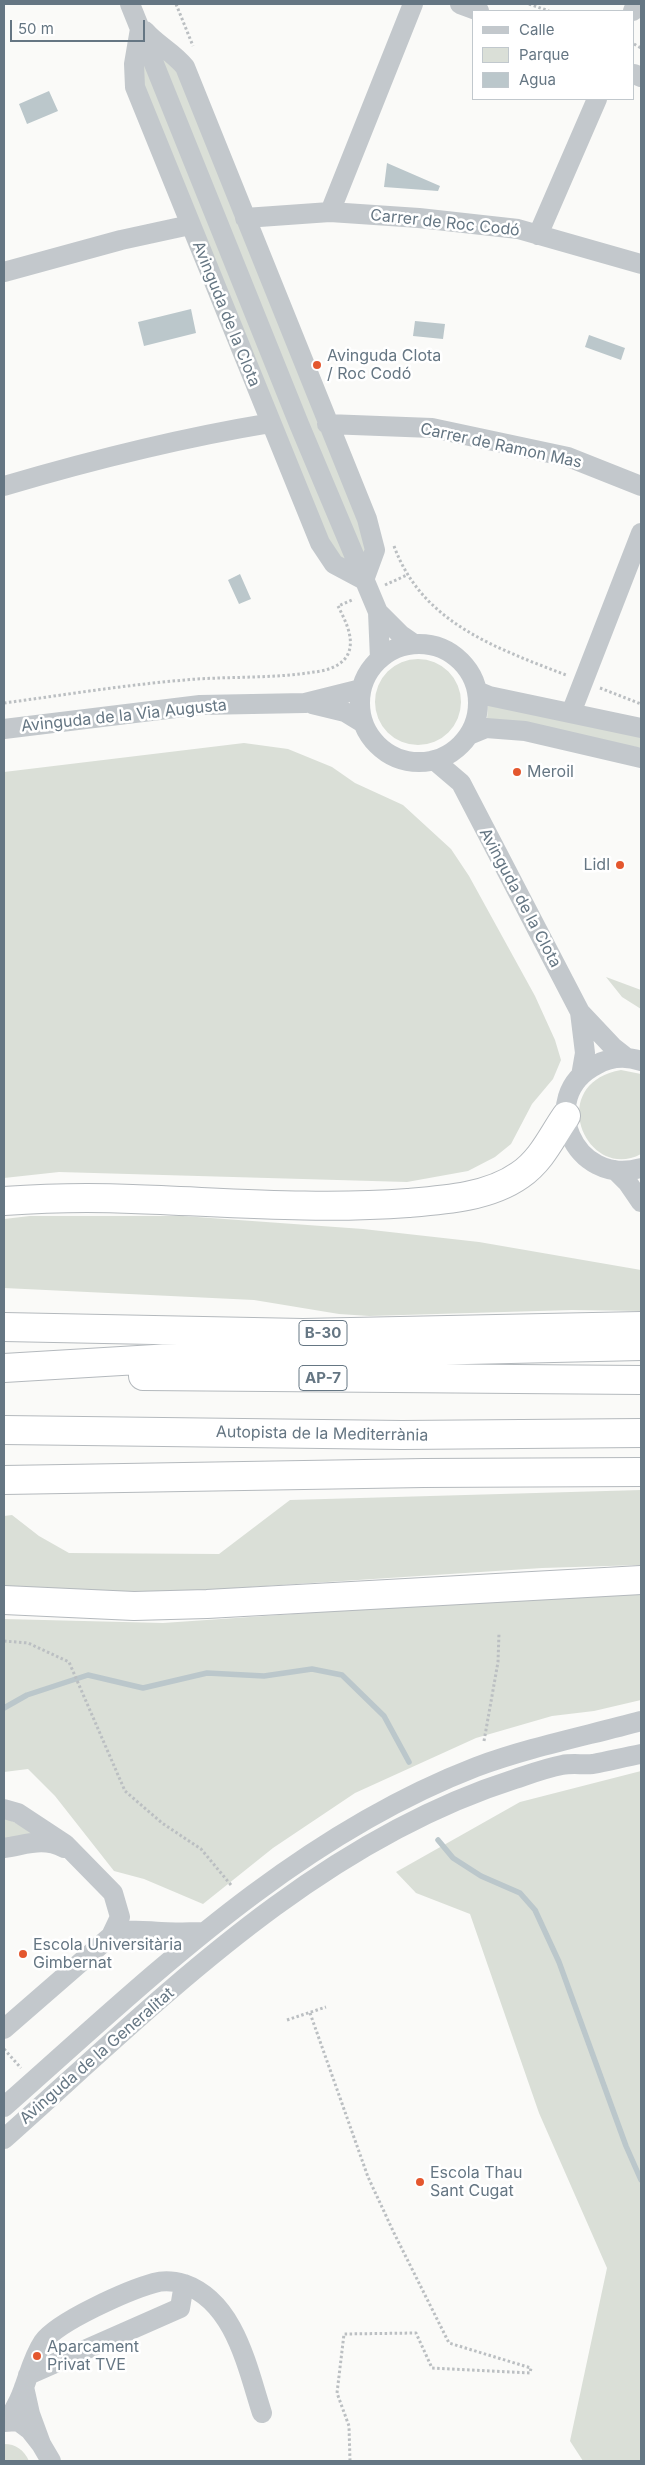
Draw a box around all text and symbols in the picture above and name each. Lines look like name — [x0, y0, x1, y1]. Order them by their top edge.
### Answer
scale bar — [12, 10, 148, 42]
legend — [472, 10, 635, 100]
text: 50 m — [18, 19, 54, 38]
text: Calle — [519, 20, 554, 39]
text: Parque — [519, 45, 569, 64]
text: Agua — [519, 70, 556, 89]
street label: Carrer de Roc Codó — [369, 206, 521, 240]
street label: Avinguda de la Clota — [188, 238, 264, 390]
place label: Avinguda Clota / Roc Codó — [327, 346, 441, 384]
marker: Avinguda Clota / Roc Codó — [311, 359, 323, 371]
street label: Carrer de Ramon Mas — [418, 419, 584, 473]
street label: Avinguda de la Via Augusta — [20, 696, 228, 736]
place label: Meroil — [527, 762, 574, 782]
marker: Meroil — [511, 766, 523, 778]
street label: Avinguda de la Clota — [475, 825, 565, 971]
place label: Lidl — [583, 855, 610, 875]
marker: Lidl — [614, 859, 626, 871]
road number: B-30 — [299, 1320, 347, 1346]
road number: AP-7 — [299, 1366, 347, 1390]
street label: Autopista de la Mediterrània — [216, 1423, 428, 1445]
place label: Escola Universitària Gimbernat — [33, 1935, 182, 1973]
marker: Escola Universitària Gimbernat — [17, 1948, 29, 1960]
street label: Avinguda de la Generalitat — [16, 1984, 178, 2128]
place label: Escola Thau Sant Cugat — [430, 2163, 522, 2201]
marker: Escola Thau Sant Cugat — [414, 2176, 426, 2188]
place label: Aparcament Privat TVE — [47, 2337, 139, 2375]
marker: Aparcament Privat TVE — [31, 2350, 43, 2362]

